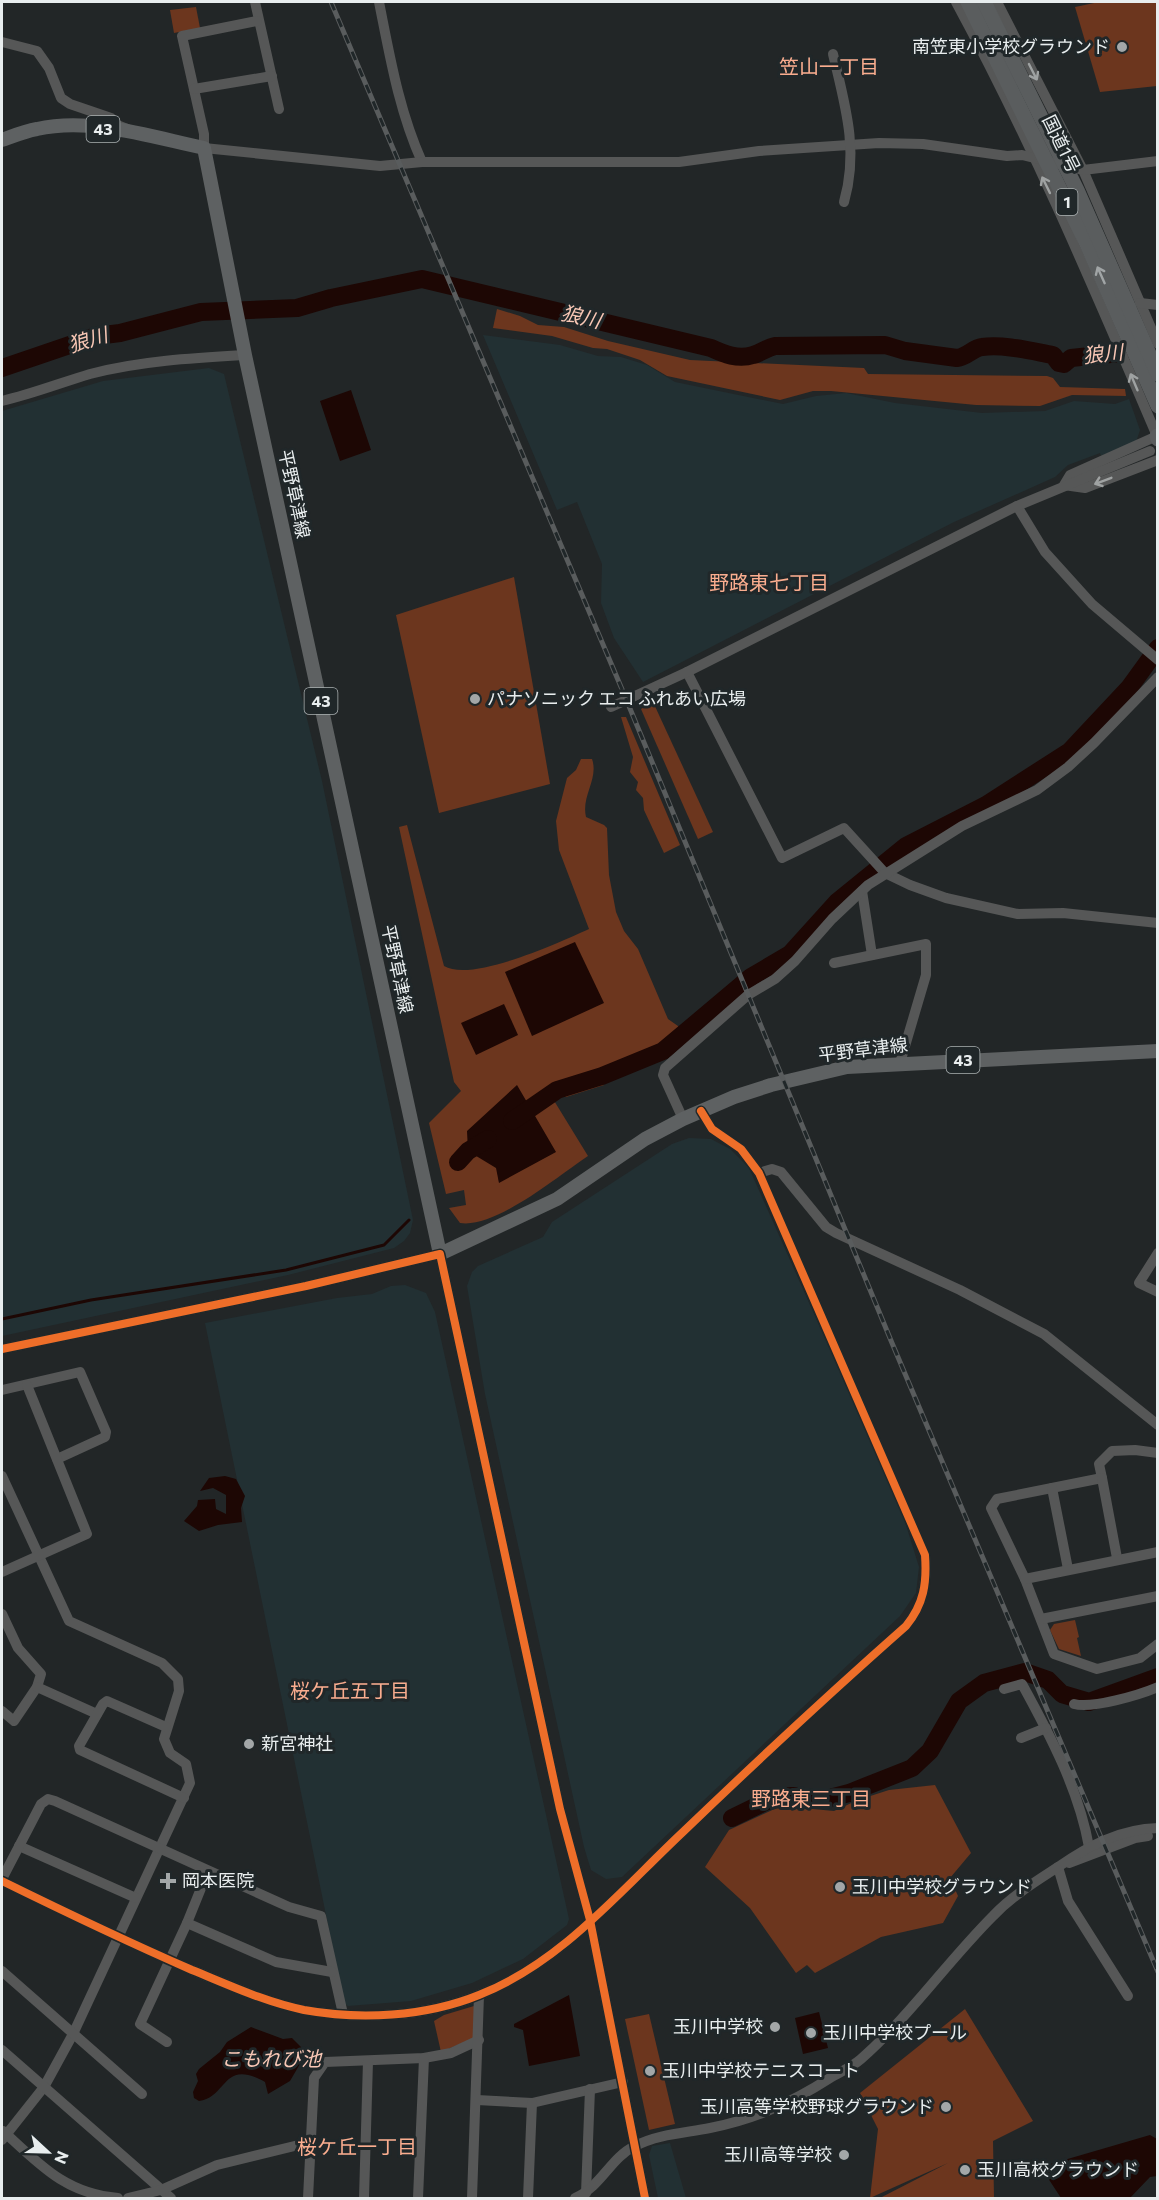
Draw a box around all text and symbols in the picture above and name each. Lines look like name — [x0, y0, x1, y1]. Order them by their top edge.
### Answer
place label: 南笠東小学校グラウンド — [912, 35, 1110, 57]
marker: 南笠東小学校グラウンド — [1115, 40, 1129, 54]
district label: 笠山一丁目 — [779, 54, 879, 78]
one-way arrow — [1028, 63, 1039, 81]
street label: 国道1号 — [1038, 111, 1085, 176]
road number: 43 — [86, 116, 120, 142]
one-way arrow — [1040, 177, 1051, 195]
road number: 1 — [1056, 189, 1078, 215]
one-way arrow — [1095, 266, 1106, 284]
water label: 狼川 — [559, 300, 605, 333]
water label: 狼川 — [65, 321, 112, 356]
water label: 狼川 — [1082, 339, 1126, 367]
one-way arrow — [1128, 374, 1139, 392]
street label: 平野草津線 — [275, 447, 315, 540]
one-way arrow — [1094, 476, 1113, 487]
district label: 野路東七丁目 — [709, 570, 829, 594]
place label: パナソニック エコ ふれあい広場 — [487, 687, 746, 709]
road number: 43 — [304, 688, 338, 714]
marker: パナソニック エコ ふれあい広場 — [468, 692, 482, 706]
street label: 平野草津線 — [378, 922, 418, 1015]
street label: 平野草津線 — [817, 1033, 909, 1065]
road number: 43 — [946, 1047, 980, 1073]
district label: 桜ケ丘五丁目 — [290, 1678, 410, 1702]
place label: 新宮神社 — [261, 1732, 333, 1754]
marker: 新宮神社 — [242, 1737, 256, 1751]
district label: 野路東三丁目 — [751, 1786, 871, 1810]
place label: 岡本医院 — [182, 1869, 254, 1891]
marker: 岡本医院 — [159, 1872, 177, 1890]
place label: 玉川中学校グラウンド — [852, 1875, 1032, 1897]
marker: 玉川中学校グラウンド — [833, 1880, 847, 1894]
place label: 玉川中学校 — [673, 2015, 763, 2037]
marker: 玉川中学校 — [768, 2020, 782, 2034]
place label: 玉川中学校プール — [823, 2021, 967, 2043]
marker: 玉川中学校プール — [804, 2026, 818, 2040]
water label: こもれび池 — [221, 2046, 323, 2070]
place label: 玉川中学校テニスコート — [662, 2059, 860, 2081]
marker: 玉川中学校テニスコート — [643, 2064, 657, 2078]
place label: 玉川高等学校野球グラウンド — [700, 2095, 934, 2117]
marker: 玉川高等学校野球グラウンド — [939, 2100, 953, 2114]
north arrow — [18, 2122, 78, 2182]
district label: 桜ケ丘一丁目 — [297, 2134, 417, 2158]
place label: 玉川高等学校 — [724, 2143, 832, 2165]
marker: 玉川高等学校 — [837, 2148, 851, 2162]
text: N — [51, 2149, 73, 2167]
place label: 玉川高校グラウンド — [977, 2158, 1139, 2180]
marker: 玉川高校グラウンド — [958, 2163, 972, 2177]

